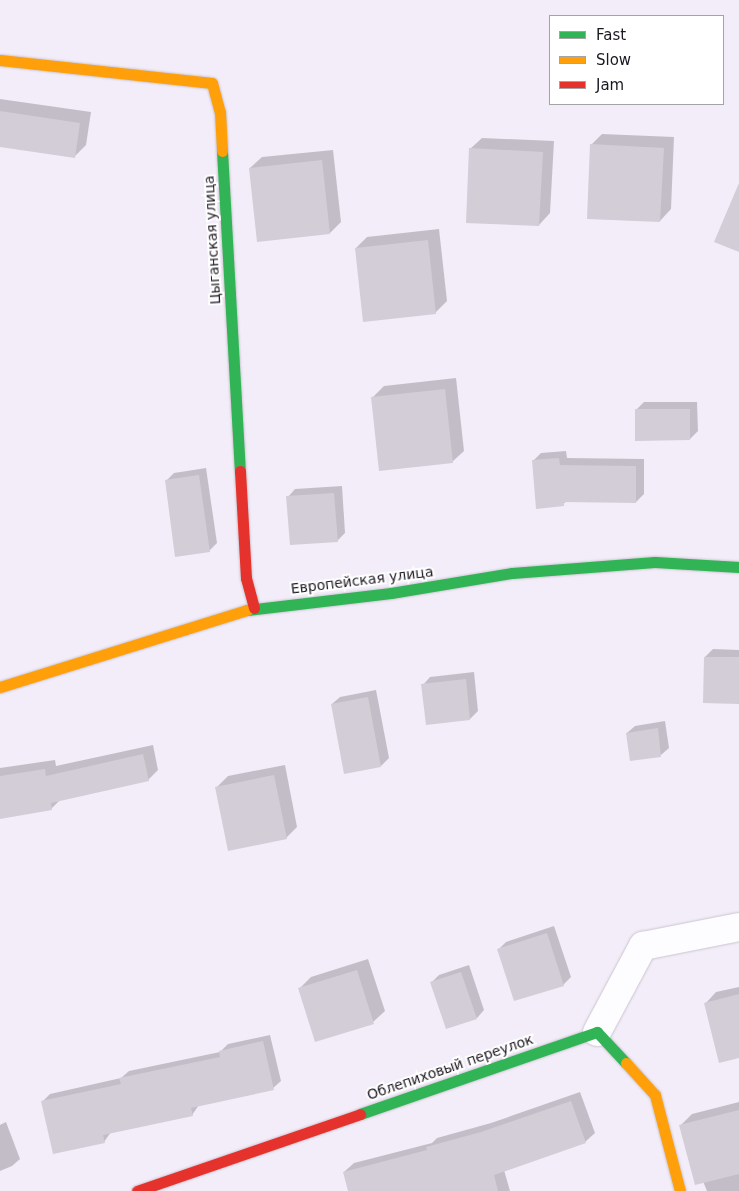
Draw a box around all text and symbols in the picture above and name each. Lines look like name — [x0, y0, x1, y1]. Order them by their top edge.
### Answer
legend — [549, 15, 724, 105]
text: Fast — [596, 26, 626, 44]
text: Slow — [596, 51, 631, 69]
text: Jam — [596, 76, 624, 94]
street label: Цыганская улица — [200, 175, 224, 305]
street label: Европейская улица — [290, 563, 434, 597]
street label: Облепиховый переулок — [365, 1031, 535, 1103]

